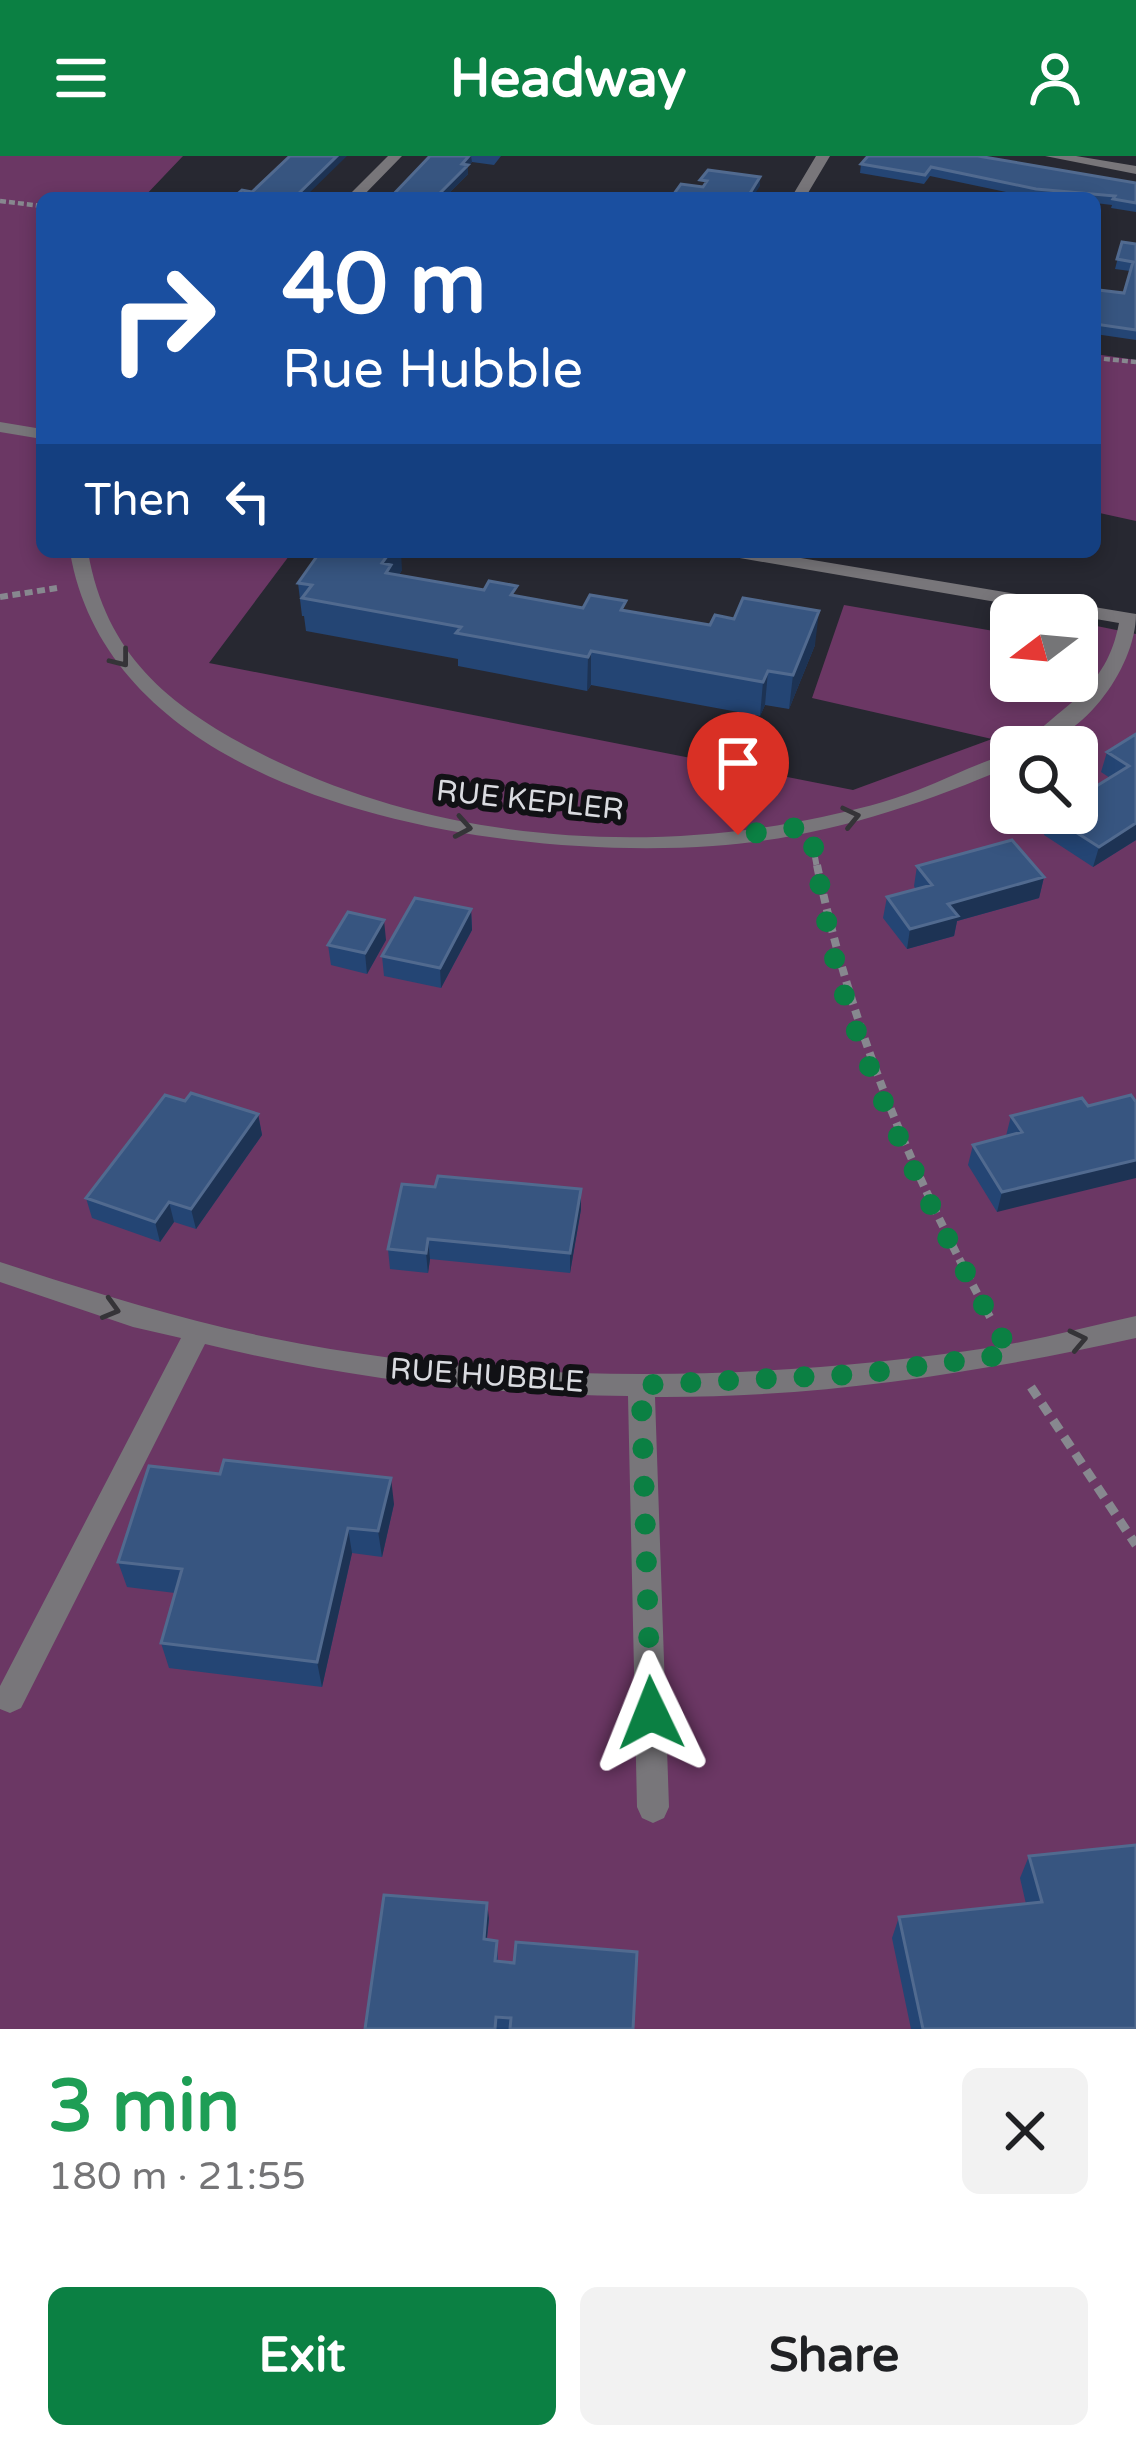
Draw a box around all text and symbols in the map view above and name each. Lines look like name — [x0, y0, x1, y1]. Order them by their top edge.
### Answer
icon: menu — [48, 45, 114, 111]
icon: person — [1022, 45, 1088, 111]
text: Headway — [450, 46, 686, 111]
text: 40 m — [282, 235, 486, 336]
icon: right — [84, 240, 240, 396]
text: Rue Hubble — [282, 337, 583, 402]
icon: left — [215, 468, 281, 534]
text: Then — [84, 474, 191, 528]
north arrow — [990, 594, 1098, 702]
map controls — [990, 594, 1098, 834]
one-way arrow — [107, 645, 128, 667]
pin — [687, 712, 789, 835]
button: search — [990, 726, 1098, 834]
icon: arrive — [705, 730, 771, 796]
street label: RUE KEPLER — [434, 772, 625, 829]
one-way arrow — [840, 806, 860, 831]
one-way arrow — [453, 813, 473, 839]
one-way arrow — [100, 1295, 121, 1320]
one-way arrow — [1068, 1328, 1088, 1353]
street label: RUE HUBBLE — [389, 1350, 585, 1401]
position arrow — [588, 1650, 714, 1776]
text: 3 min — [48, 2064, 240, 2151]
button: close — [962, 2068, 1088, 2194]
text: 180 m · 21:55 — [48, 2153, 306, 2200]
button: Exit — [48, 2287, 556, 2425]
button: Share — [580, 2287, 1088, 2425]

